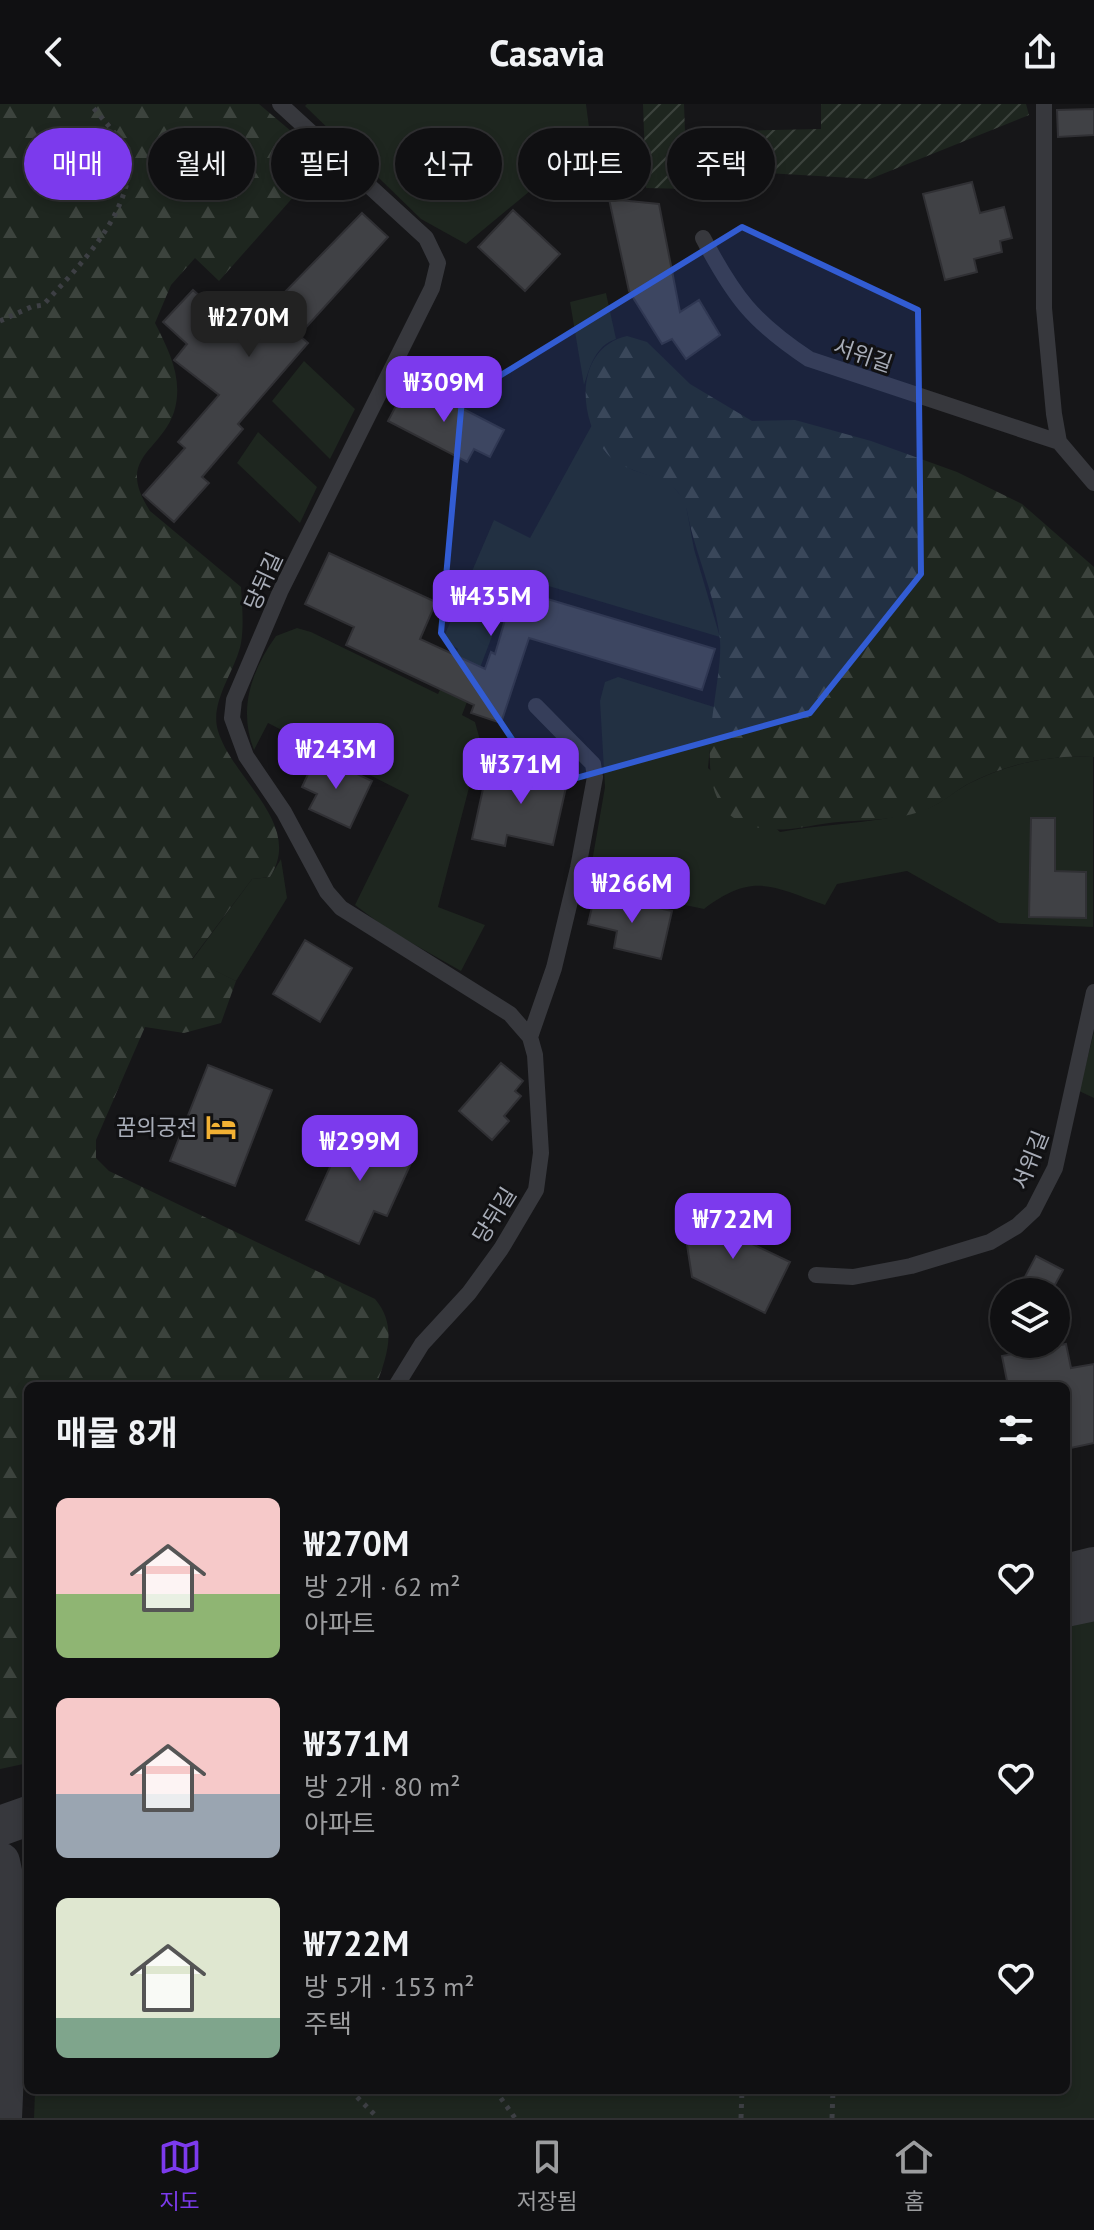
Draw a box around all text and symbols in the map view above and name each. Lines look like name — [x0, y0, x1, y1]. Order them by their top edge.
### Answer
text: Casavia — [489, 29, 605, 76]
icon: back — [32, 30, 76, 74]
icon: share — [1018, 30, 1062, 74]
chip: 매매 — [24, 128, 132, 200]
chip: 월세 — [148, 128, 255, 200]
chip: 필터 — [271, 128, 379, 200]
chip: 신규 — [395, 128, 502, 200]
chip: 아파트 — [518, 128, 651, 200]
chip: 주택 — [667, 128, 775, 200]
pin: ₩270M — [193, 291, 305, 359]
text: ₩270M — [209, 300, 289, 333]
street label: 서위길 — [830, 332, 896, 378]
pin: ₩309M — [388, 356, 500, 424]
text: ₩309M — [404, 365, 484, 398]
street label: 당뒤길 — [237, 548, 289, 614]
pin: ₩435M — [435, 570, 547, 638]
text: ₩435M — [451, 579, 531, 612]
pin: ₩243M — [280, 723, 392, 791]
text: ₩243M — [296, 732, 376, 765]
pin: ₩371M — [465, 738, 577, 806]
text: ₩371M — [481, 747, 561, 780]
pin: ₩266M — [576, 857, 688, 925]
text: ₩266M — [592, 866, 672, 899]
hotel icon: 꿈의궁전 — [204, 1110, 238, 1144]
place label: 꿈의궁전 — [116, 1113, 197, 1141]
pin: ₩299M — [304, 1115, 416, 1183]
text: ₩299M — [320, 1124, 400, 1157]
street label: 서위길 — [1006, 1127, 1054, 1193]
street label: 당뒤길 — [466, 1182, 522, 1248]
pin: ₩722M — [677, 1193, 789, 1261]
text: ₩722M — [693, 1202, 773, 1235]
map controls — [990, 1278, 1070, 1358]
button: layers — [990, 1278, 1070, 1358]
icon: filters — [994, 1408, 1038, 1452]
text: 매물 8개 — [56, 1410, 178, 1454]
text: ₩270M — [304, 1521, 409, 1565]
icon: home — [120, 1530, 216, 1626]
icon: heart — [994, 1556, 1038, 1600]
text: 방 2개 · 62 m² — [304, 1570, 460, 1603]
text: 아파트 — [304, 1607, 376, 1640]
text: ₩371M — [304, 1721, 409, 1765]
icon: home — [120, 1730, 216, 1826]
icon: heart — [994, 1756, 1038, 1800]
text: 방 2개 · 80 m² — [304, 1770, 460, 1803]
text: 아파트 — [304, 1807, 376, 1840]
text: ₩722M — [304, 1921, 409, 1965]
icon: home — [120, 1930, 216, 2026]
icon: heart — [994, 1956, 1038, 2000]
text: 방 5개 · 153 m² — [304, 1970, 475, 2003]
text: 주택 — [304, 2007, 352, 2040]
tab: 지도 — [158, 2135, 202, 2215]
tab: 저장됨 — [517, 2135, 577, 2215]
tab: 홈 — [892, 2135, 936, 2215]

